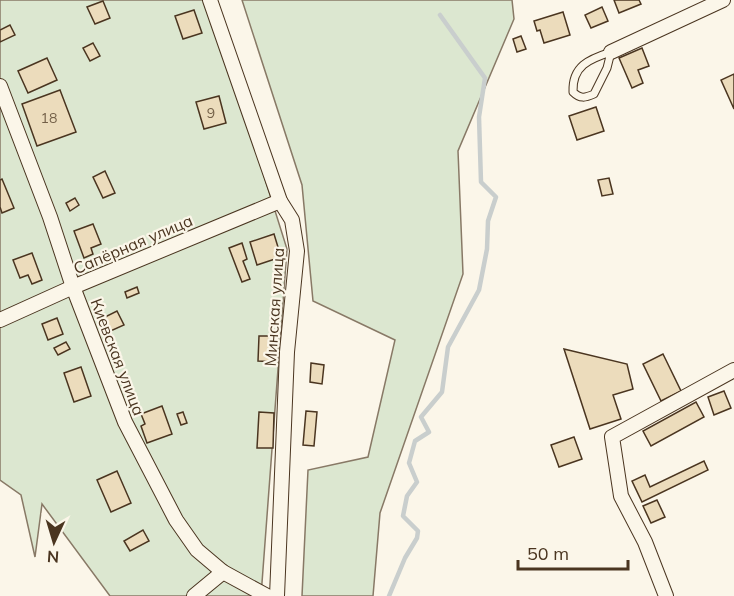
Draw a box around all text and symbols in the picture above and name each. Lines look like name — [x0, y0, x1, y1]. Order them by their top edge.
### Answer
house number: 9 — [207, 104, 215, 122]
house number: 18 — [41, 109, 57, 127]
street label: Сапёрная улица — [70, 210, 196, 278]
street label: Минская улица — [260, 247, 288, 367]
street label: Киевская улица — [86, 296, 150, 418]
north arrow — [24, 512, 84, 572]
scale bar — [518, 533, 628, 571]
text: 50 m — [527, 542, 569, 565]
text: N — [46, 547, 60, 567]

